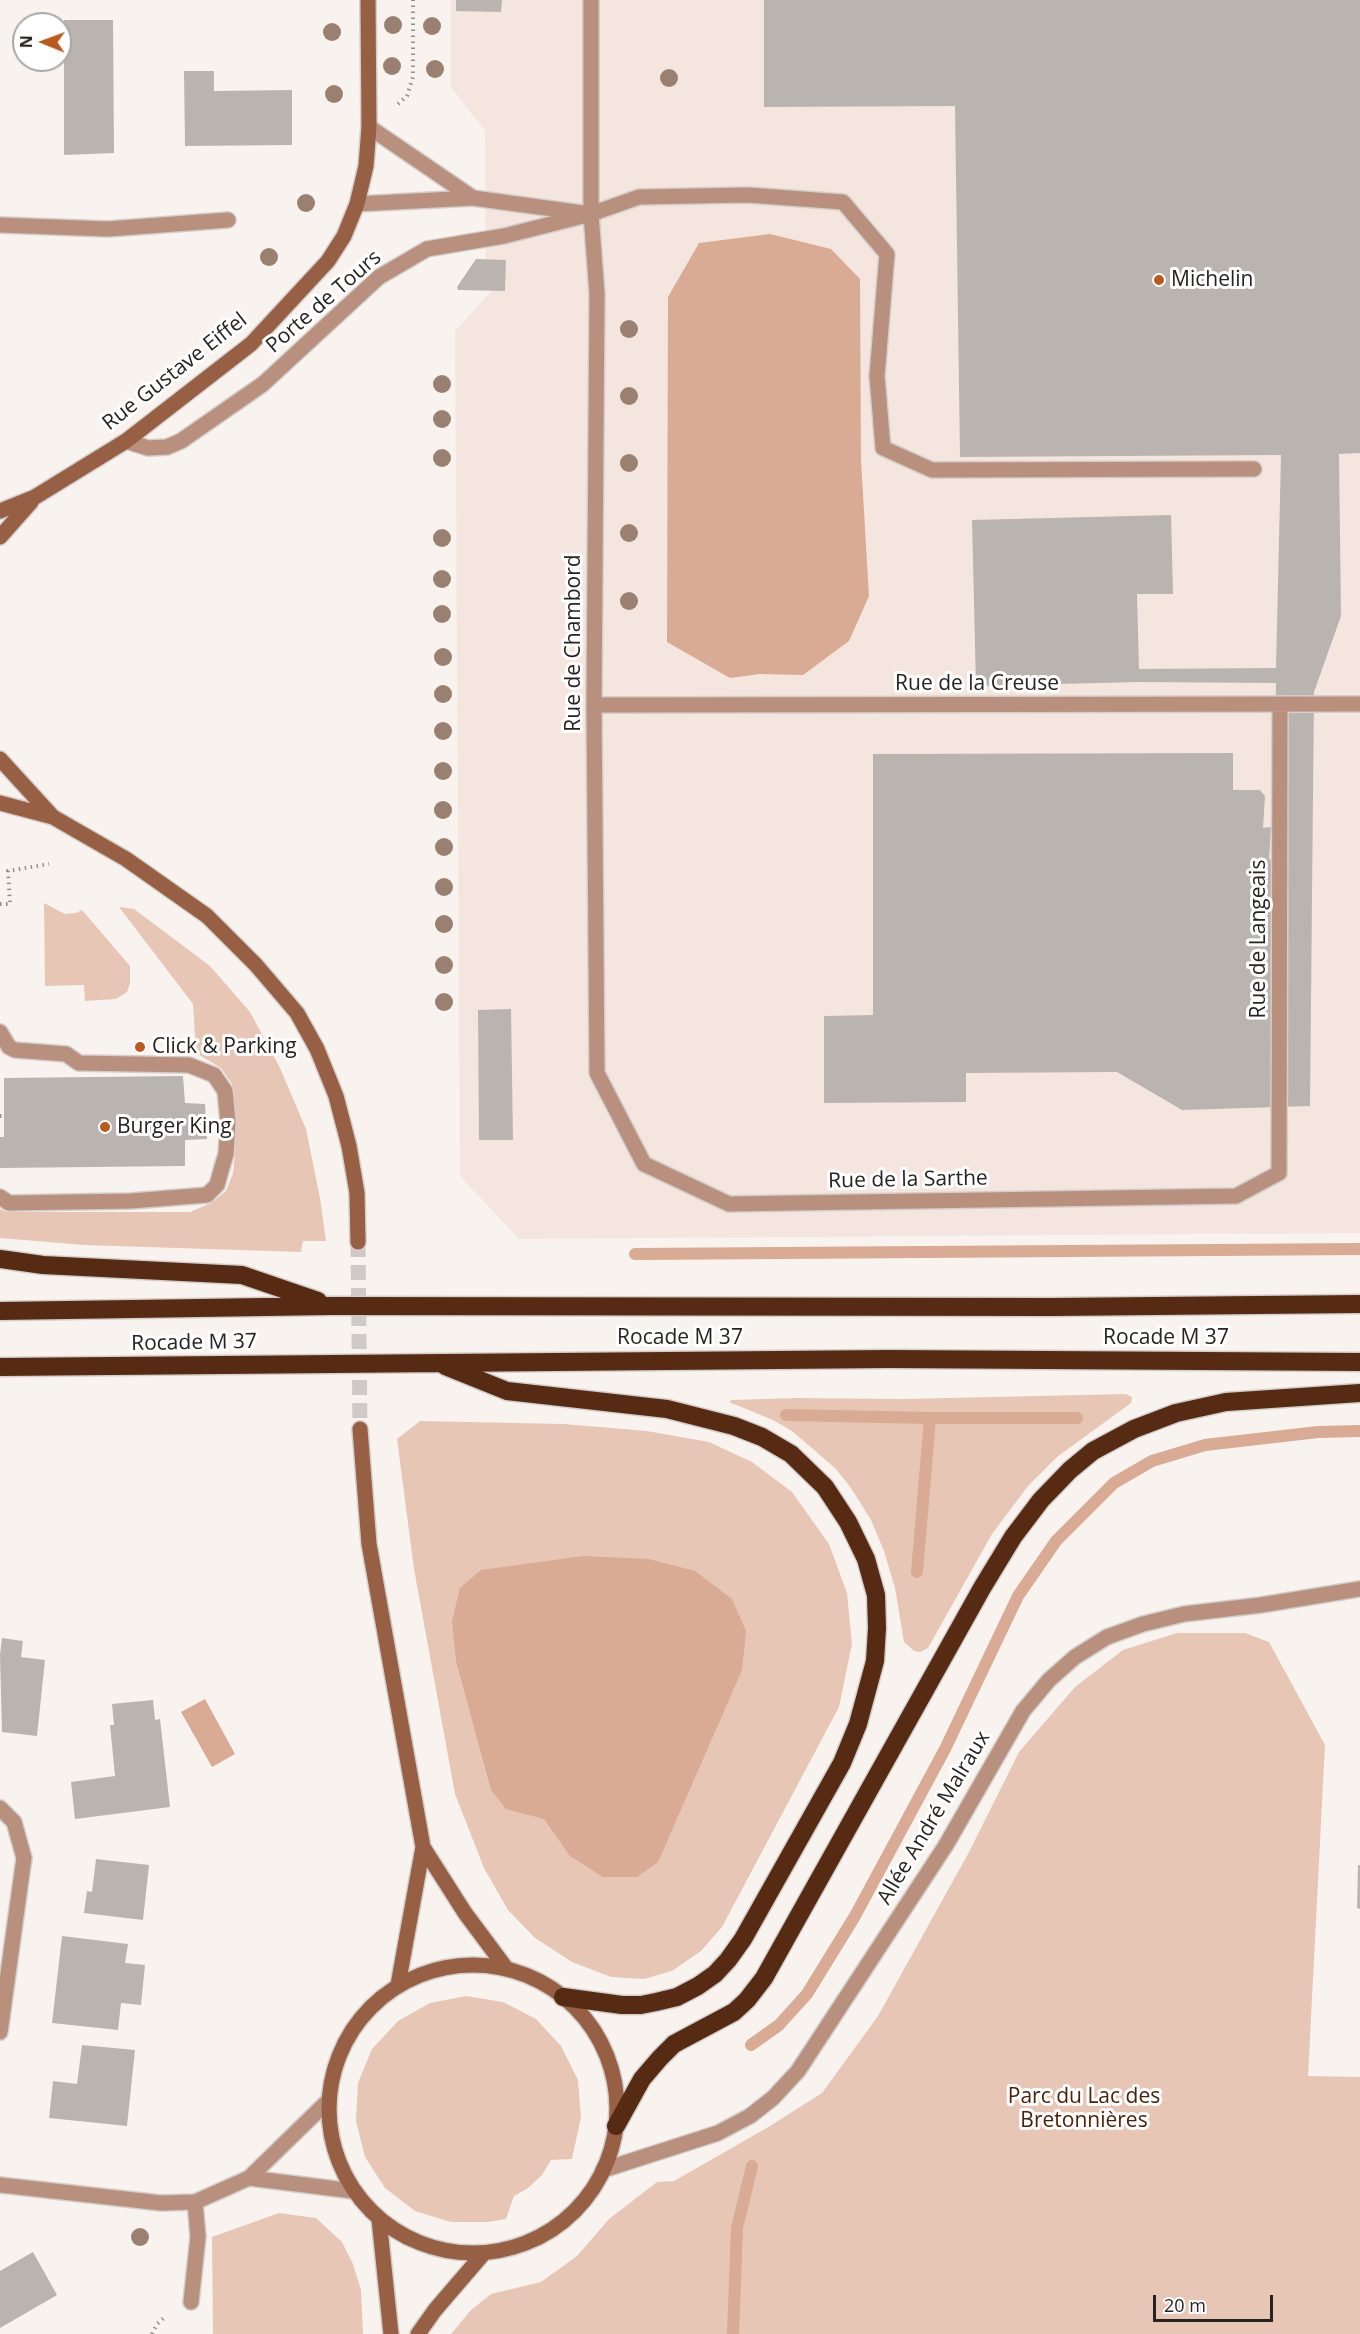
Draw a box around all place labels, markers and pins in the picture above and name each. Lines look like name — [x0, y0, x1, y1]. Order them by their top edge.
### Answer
place label: Michelin — [1171, 267, 1253, 293]
marker: Michelin — [1152, 273, 1166, 287]
place label: Click & Parking — [152, 1034, 297, 1060]
marker: Click & Parking — [133, 1040, 147, 1054]
place label: Burger King — [117, 1114, 232, 1140]
marker: Burger King — [98, 1120, 112, 1134]

